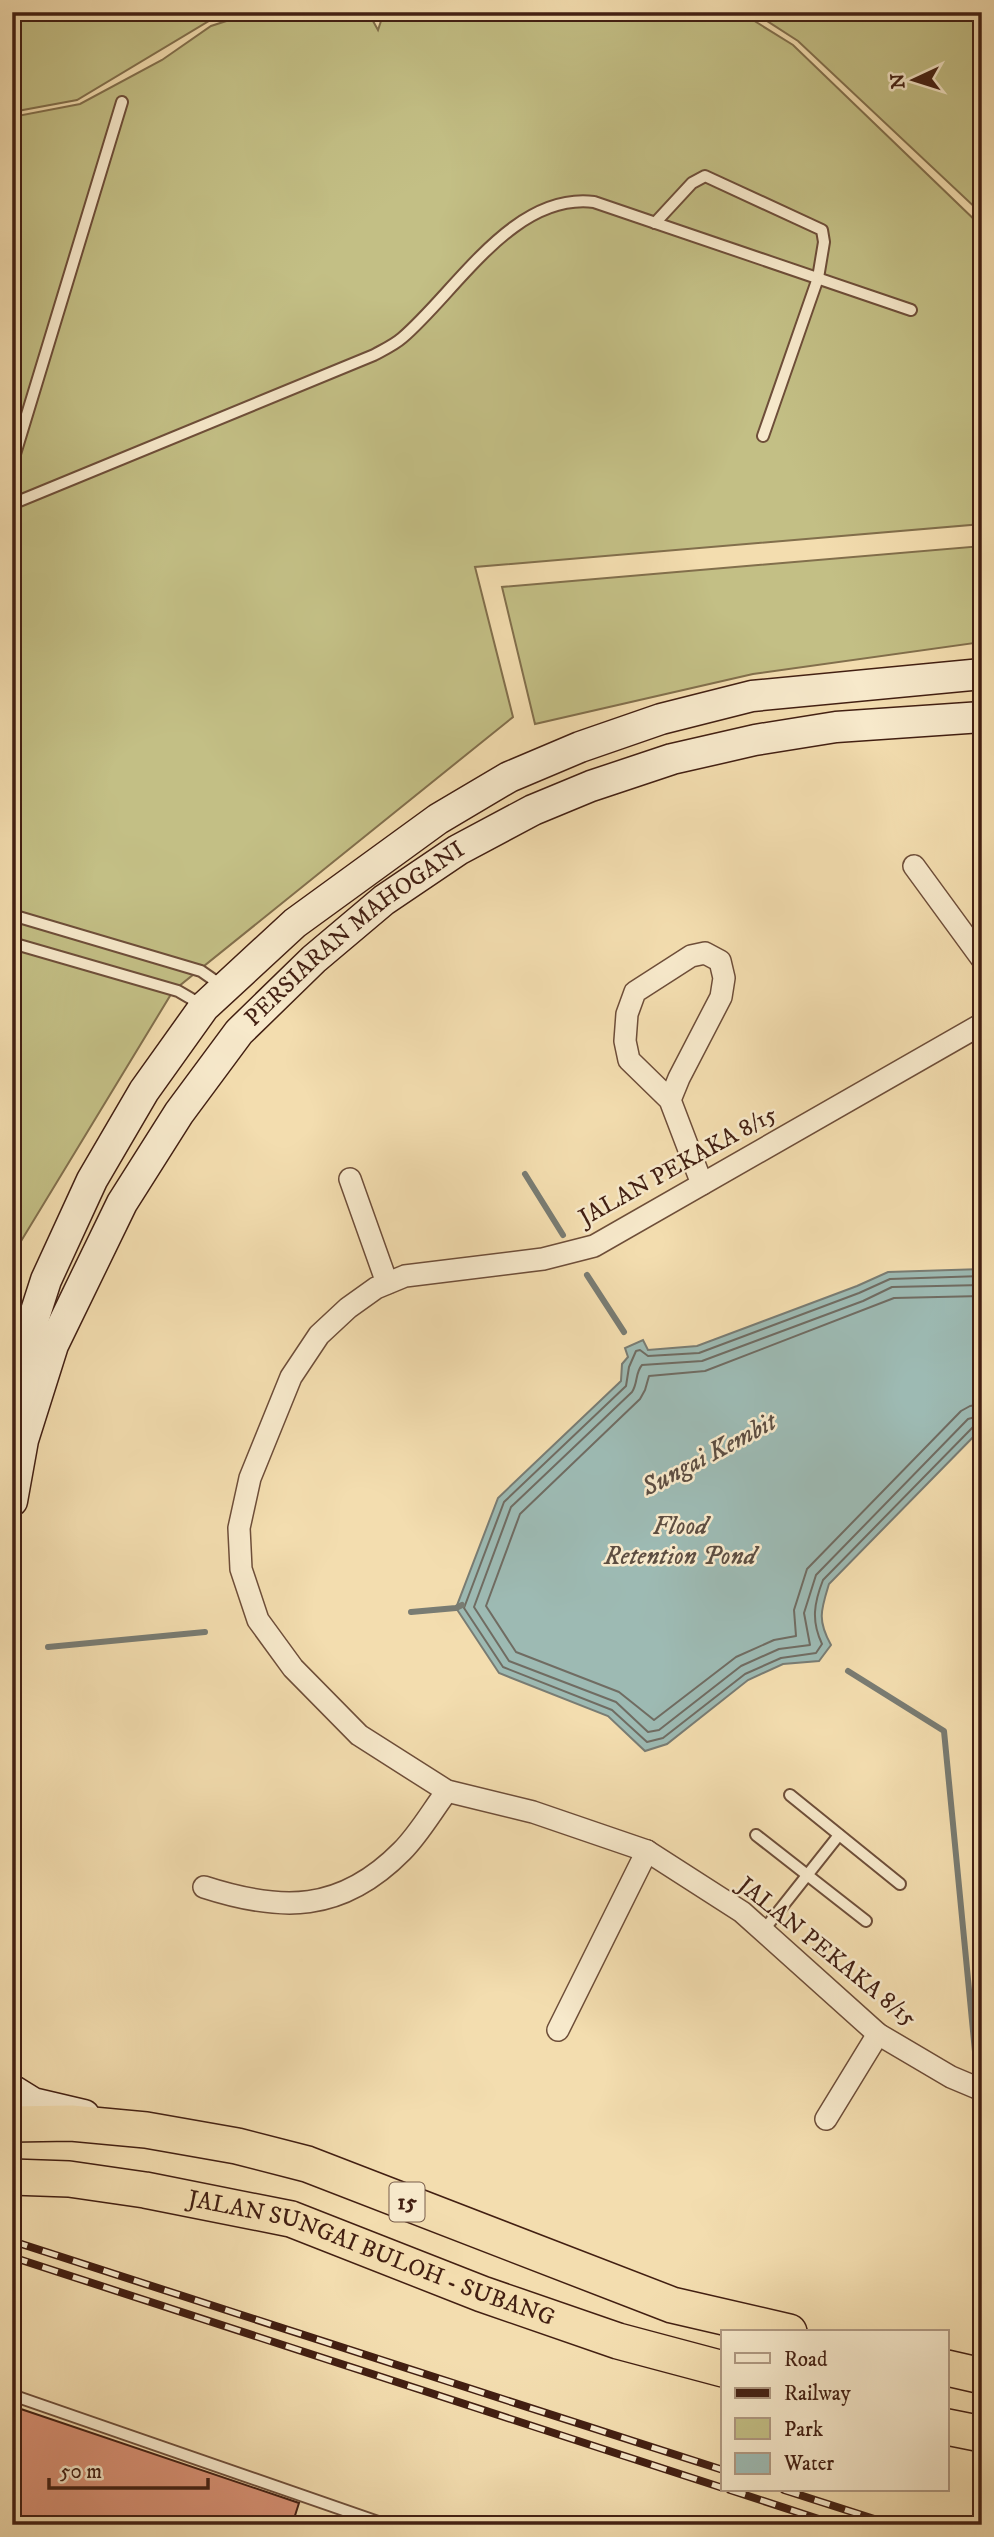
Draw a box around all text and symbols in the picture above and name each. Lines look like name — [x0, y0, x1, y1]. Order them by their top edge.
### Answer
north arrow — [878, 46, 948, 116]
text: N — [886, 72, 911, 90]
street label: PERSIARAN MAHOGANI — [239, 835, 471, 1033]
street label: JALAN PEKAKA 8/15 — [572, 1099, 782, 1234]
water label: Sungai Kembit — [635, 1405, 784, 1505]
water label: Flood Retention Pond — [603, 1510, 760, 1573]
street label: JALAN PEKAKA 8/15 — [730, 1869, 923, 2033]
road number: 15 — [390, 2182, 424, 2222]
street label: JALAN SUNGAI BULOH - SUBANG — [184, 2184, 559, 2333]
legend — [721, 2330, 948, 2492]
text: Road — [784, 2347, 828, 2373]
text: Railway — [784, 2381, 852, 2407]
text: Park — [784, 2417, 824, 2443]
scale bar — [49, 2446, 208, 2490]
text: Water — [783, 2451, 834, 2477]
text: 50 m — [60, 2459, 102, 2485]

